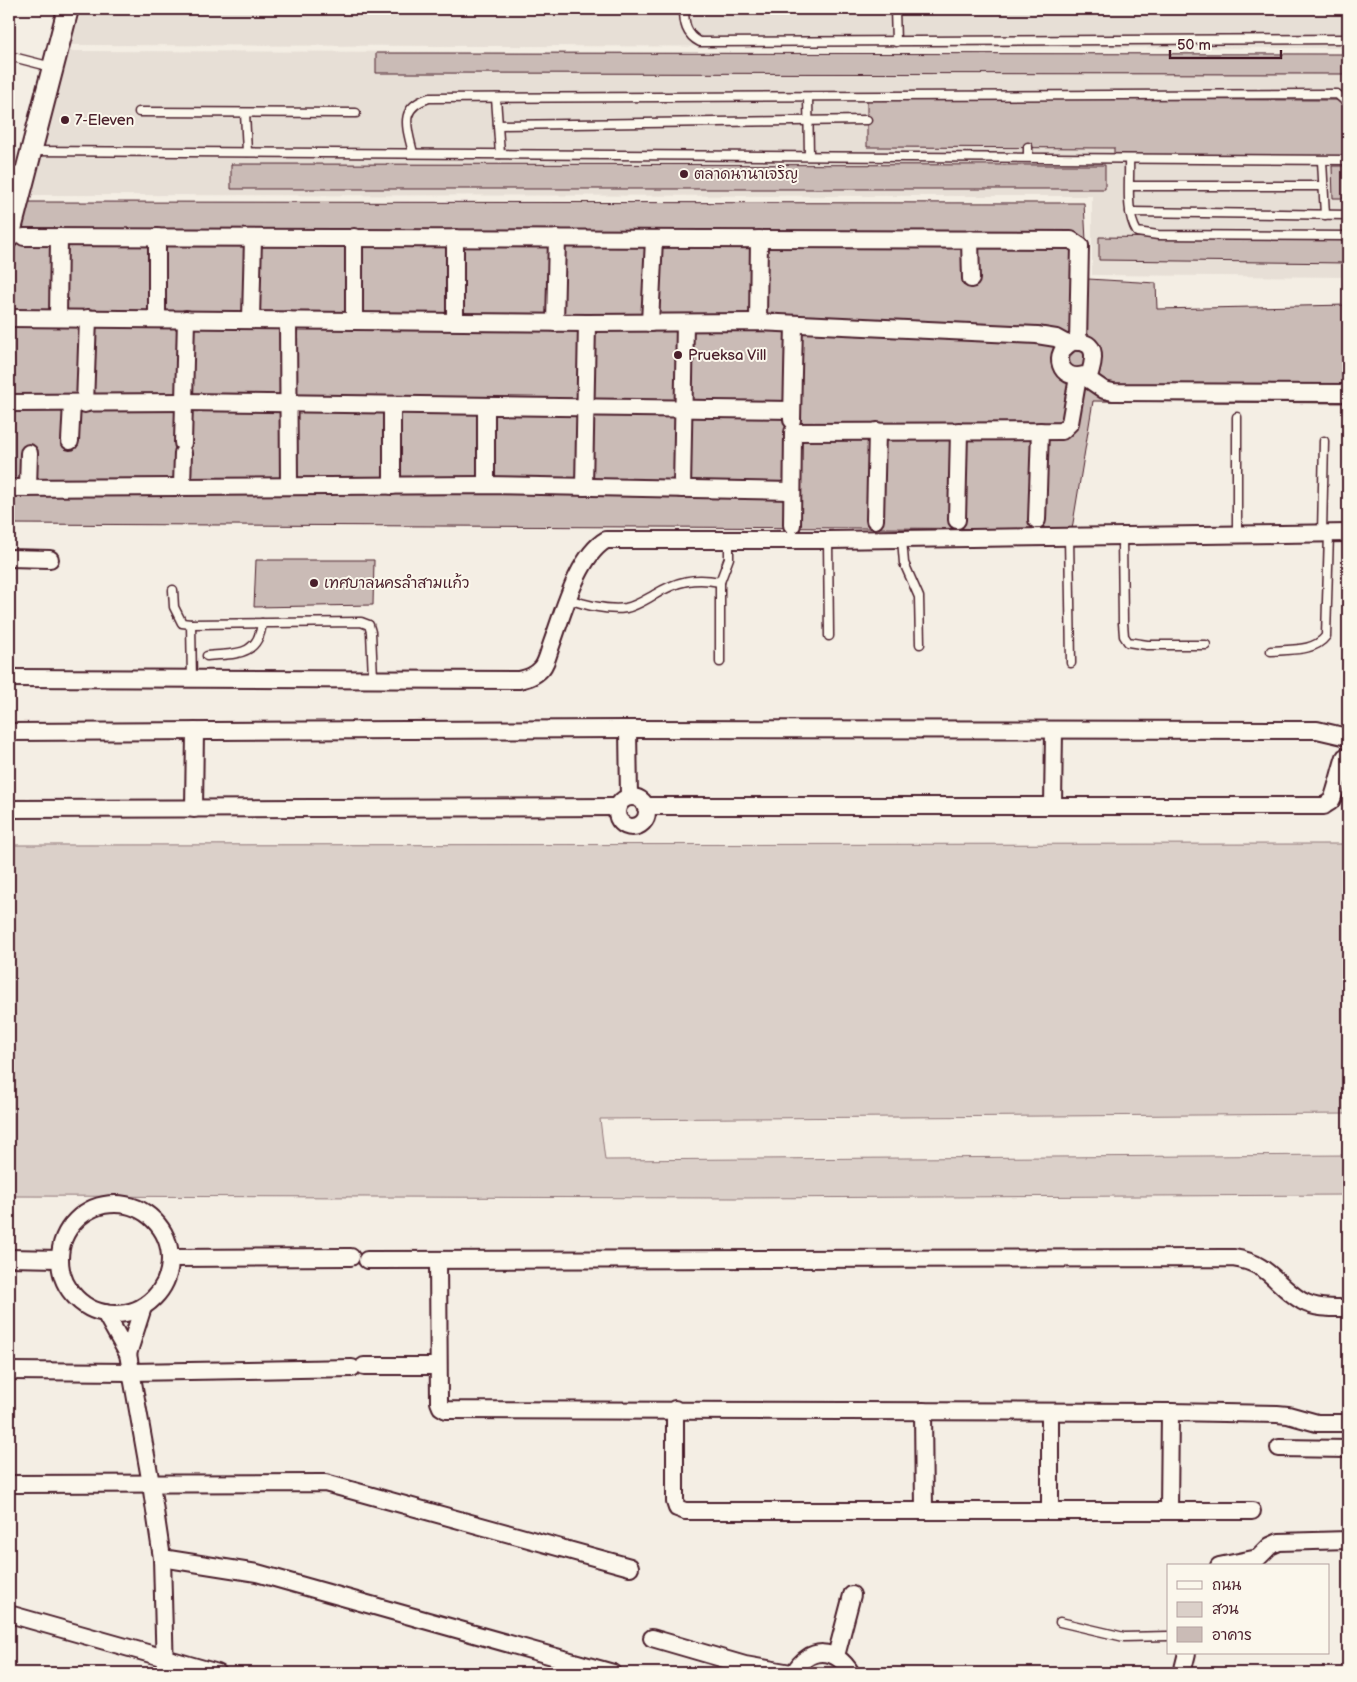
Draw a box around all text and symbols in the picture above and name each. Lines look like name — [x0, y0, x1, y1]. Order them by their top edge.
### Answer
scale bar — [1170, 28, 1281, 60]
text: 50 m — [1177, 36, 1211, 55]
place label: 7-Eleven — [75, 111, 134, 130]
marker: 7-Eleven — [59, 114, 71, 126]
place label: ตลาดนานาเจริญ — [694, 165, 798, 184]
marker: ตลาดนานาเจริญ — [678, 168, 690, 180]
place label: Prueksa Vill — [688, 346, 766, 365]
marker: Prueksa Vill — [672, 349, 684, 361]
place label: เทศบาลนครลำสามแก้ว — [324, 573, 469, 593]
marker: เทศบาลนครลำสามแก้ว — [308, 577, 320, 589]
legend — [1167, 1564, 1330, 1654]
text: ถนน — [1212, 1576, 1241, 1595]
text: สวน — [1212, 1600, 1239, 1619]
text: อาคาร — [1212, 1626, 1252, 1645]

